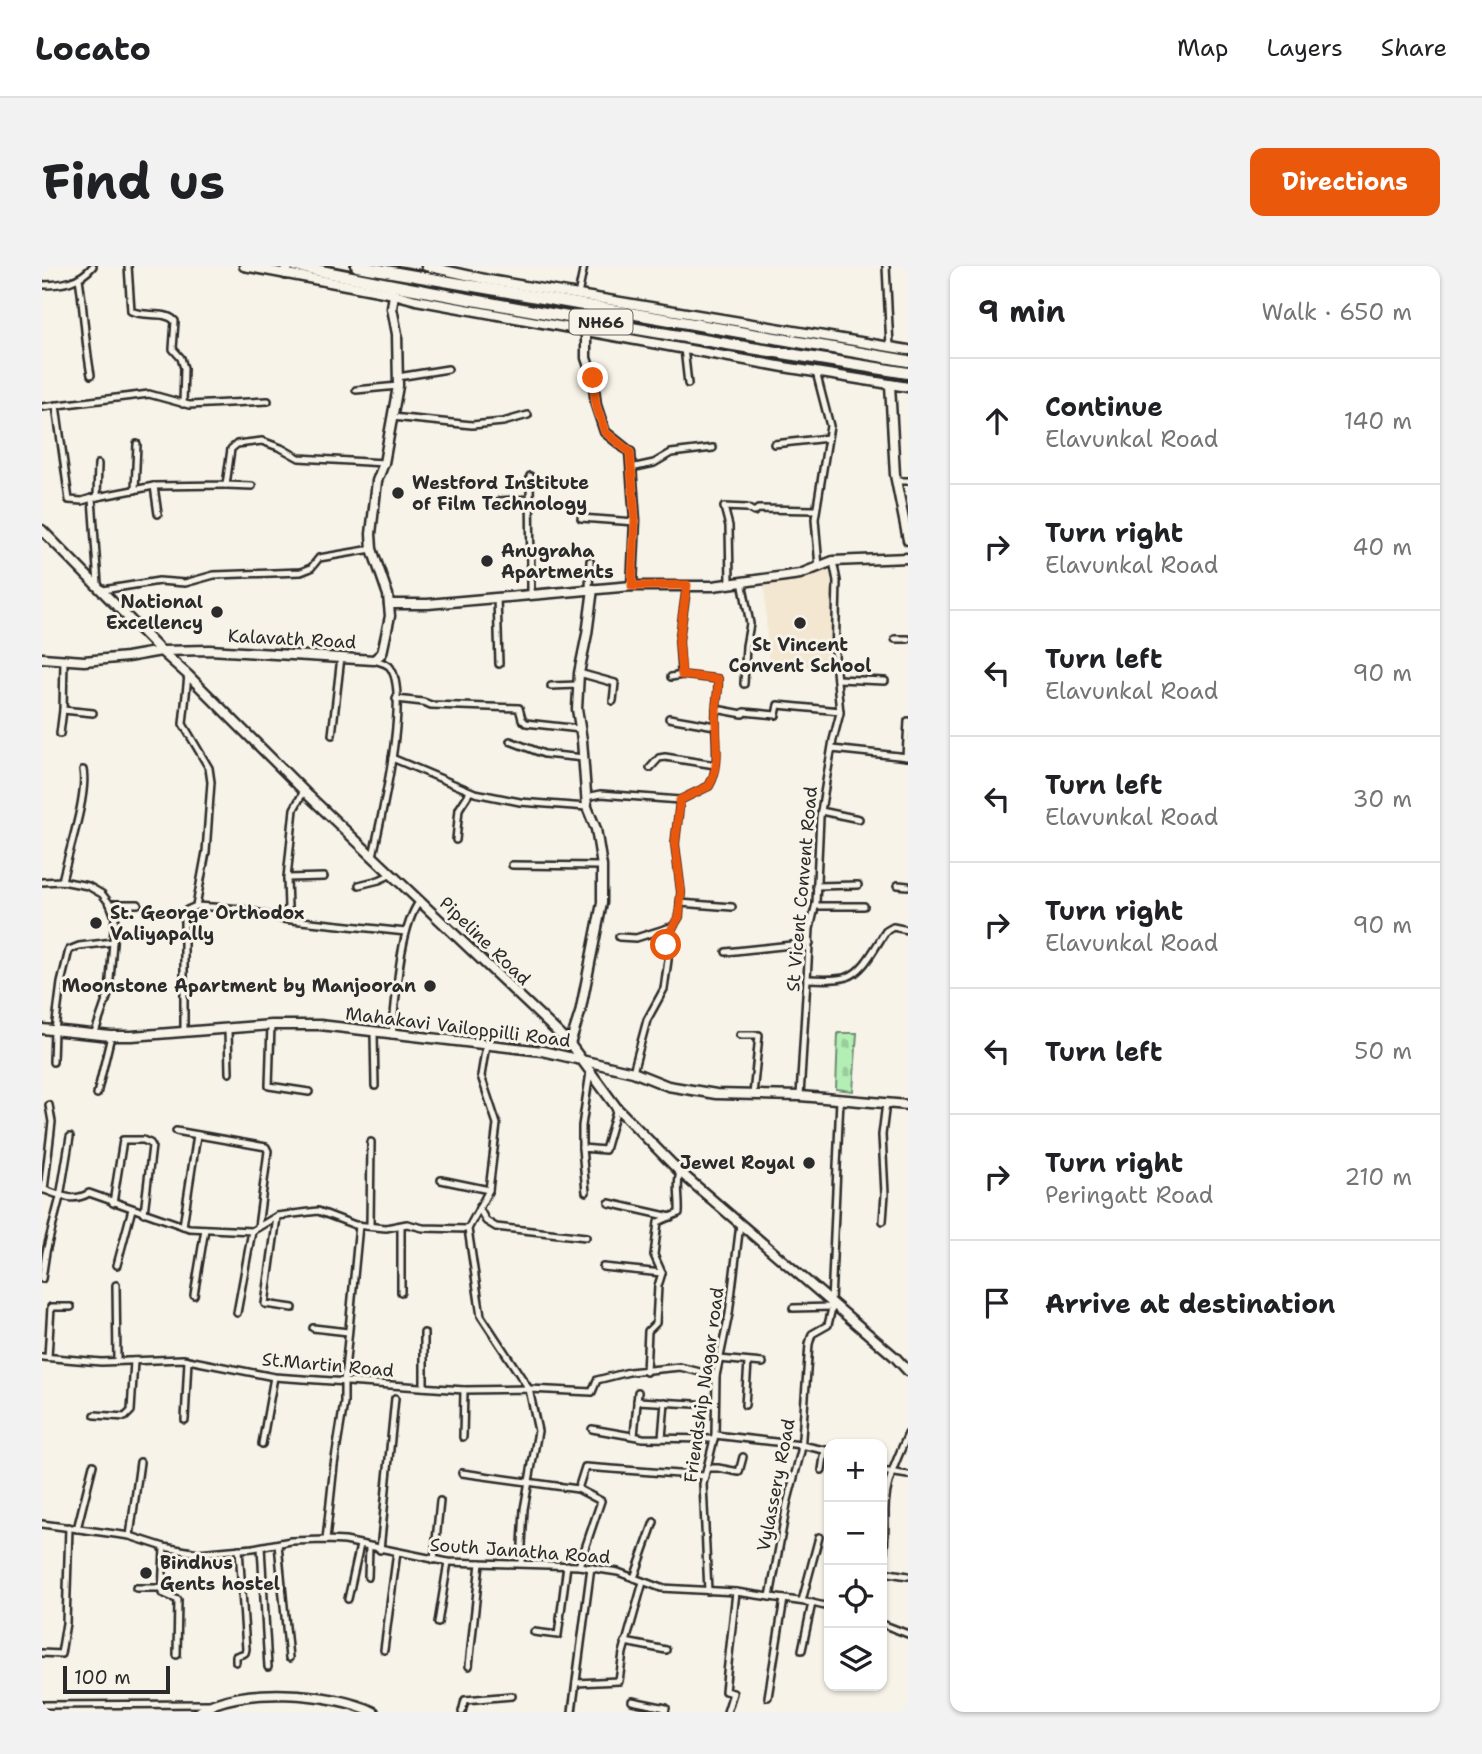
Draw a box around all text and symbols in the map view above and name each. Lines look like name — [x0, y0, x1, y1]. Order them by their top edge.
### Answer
text: Locato — [35, 26, 151, 71]
text: Map — [1177, 32, 1228, 64]
text: Layers — [1266, 32, 1343, 64]
text: Share — [1381, 32, 1447, 64]
button: Directions — [1250, 148, 1440, 216]
text: Find us — [42, 149, 225, 215]
text: 9 min — [978, 291, 1065, 332]
text: Walk · 650 m — [1262, 297, 1412, 327]
road number: NH66 — [570, 310, 632, 334]
route end — [577, 362, 608, 393]
text: Continue — [1045, 389, 1163, 424]
icon: ahead — [978, 402, 1016, 440]
text: 140 m — [1344, 406, 1412, 436]
text: Elavunkal Road — [1045, 424, 1218, 454]
place label: Westford Institute of Film Technology — [412, 471, 589, 516]
marker: Westford Institute of Film Technology — [390, 485, 406, 501]
text: Turn right — [1045, 515, 1183, 550]
icon: right — [978, 528, 1016, 566]
text: 40 m — [1352, 532, 1412, 562]
place label: Anugraha Apartments — [501, 539, 614, 584]
text: Elavunkal Road — [1045, 550, 1218, 580]
marker: Anugraha Apartments — [479, 553, 495, 569]
place label: National Excellency — [106, 590, 203, 635]
marker: National Excellency — [209, 604, 225, 620]
marker: St Vincent Convent School — [792, 615, 808, 631]
street label: Kalavath Road — [227, 624, 357, 654]
place label: St Vincent Convent School — [729, 633, 871, 678]
text: Turn left — [1045, 641, 1162, 676]
icon: left — [978, 654, 1016, 692]
text: 90 m — [1352, 658, 1412, 688]
text: Elavunkal Road — [1045, 676, 1218, 706]
text: Turn left — [1045, 767, 1162, 802]
icon: left — [978, 780, 1016, 818]
text: 30 m — [1353, 784, 1412, 814]
street label: St Vicent Convent Road — [781, 785, 823, 993]
text: Elavunkal Road — [1045, 802, 1218, 832]
street label: Pipeline Road — [434, 891, 536, 991]
text: Turn right — [1045, 893, 1183, 928]
place label: St. George Orthodox Valiyapally — [110, 901, 304, 946]
icon: right — [978, 906, 1016, 944]
text: 90 m — [1352, 910, 1412, 940]
marker: St. George Orthodox Valiyapally — [88, 915, 104, 931]
text: Elavunkal Road — [1045, 928, 1218, 958]
route start — [650, 929, 681, 960]
place label: Moonstone Apartment by Manjooran — [62, 974, 416, 998]
marker: Moonstone Apartment by Manjooran — [422, 978, 438, 994]
street label: Mahakavi Vailoppilli Road — [344, 1001, 572, 1053]
icon: left — [978, 1032, 1016, 1070]
text: Turn left — [1045, 1034, 1162, 1069]
text: 50 m — [1354, 1036, 1412, 1066]
text: Turn right — [1045, 1145, 1183, 1180]
place label: Jewel Royal — [680, 1151, 795, 1175]
marker: Jewel Royal — [801, 1155, 817, 1171]
icon: right — [978, 1158, 1016, 1196]
text: 210 m — [1344, 1162, 1412, 1192]
text: Peringatt Road — [1045, 1180, 1213, 1210]
icon: arrive — [978, 1284, 1016, 1322]
street label: Friendship Nagar road — [678, 1286, 730, 1484]
text: Arrive at destination — [1045, 1286, 1335, 1321]
street label: St.Martin Road — [261, 1347, 395, 1383]
street label: Vylassery Road — [751, 1417, 801, 1553]
map controls — [824, 1439, 887, 1691]
button: + — [824, 1439, 887, 1502]
button: − — [824, 1502, 887, 1565]
street label: South Janatha Road — [429, 1533, 611, 1569]
place label: Bindhus Gents hostel — [160, 1551, 280, 1596]
marker: Bindhus Gents hostel — [138, 1565, 154, 1581]
button: locate — [824, 1565, 887, 1628]
button: layers — [824, 1628, 887, 1691]
scale bar — [63, 1663, 170, 1695]
text: 100 m — [74, 1665, 131, 1690]

